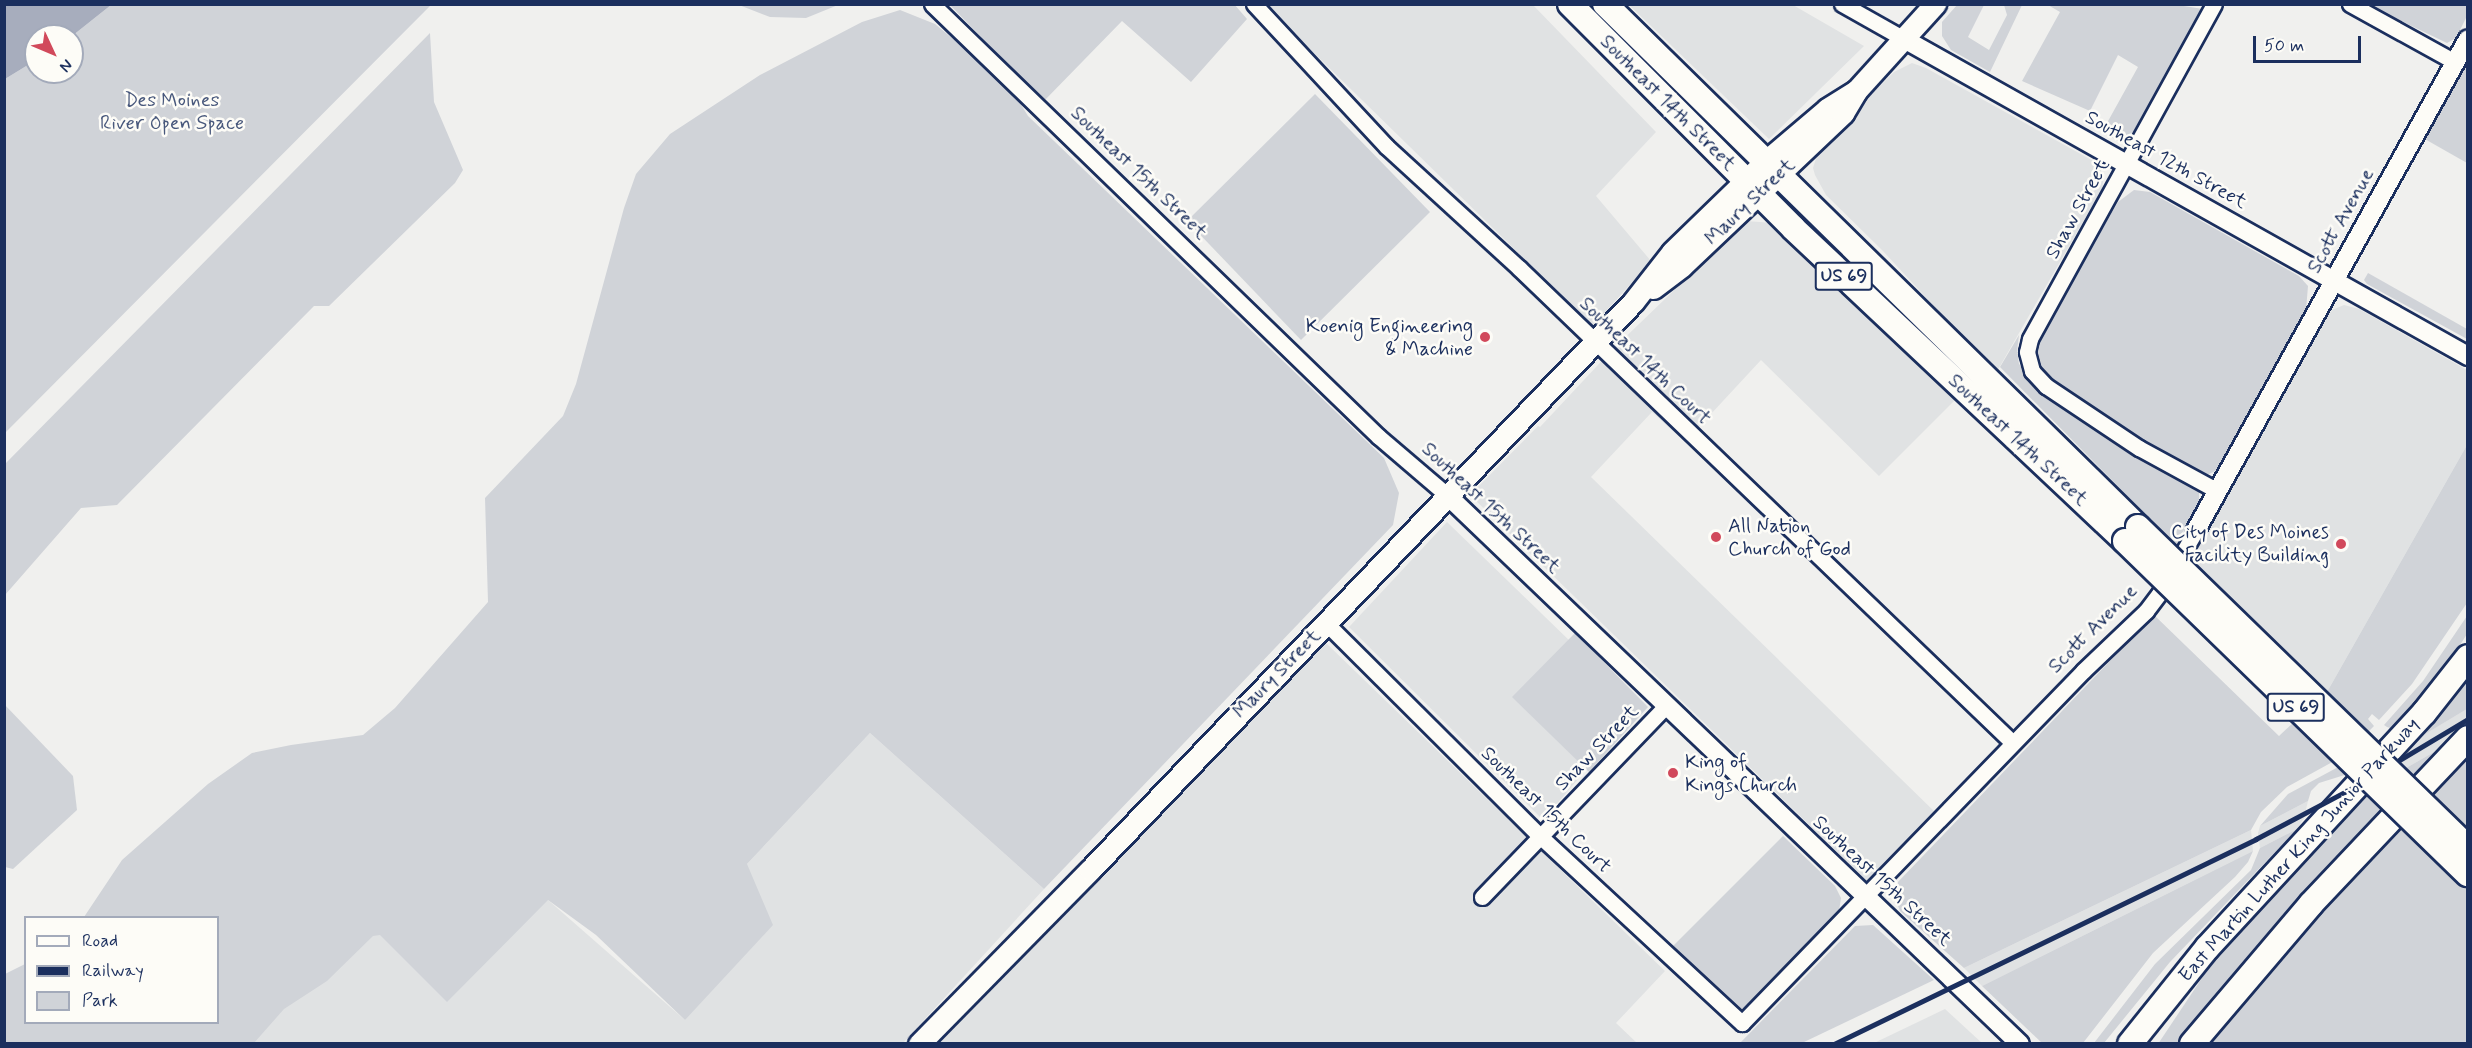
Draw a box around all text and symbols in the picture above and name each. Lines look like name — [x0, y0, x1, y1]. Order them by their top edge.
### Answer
north arrow — [24, 24, 84, 84]
scale bar — [2256, 24, 2364, 62]
street label: Southeast 14th Street — [1595, 30, 1741, 176]
text: 50 m — [2264, 34, 2304, 58]
text: N — [55, 54, 77, 77]
park label: Des Moines River Open Space — [101, 89, 243, 136]
street label: Southeast 15th Street — [1065, 101, 1213, 245]
street label: Southeast 12th Street — [2081, 106, 2251, 214]
street label: Maury Street — [1700, 153, 1800, 251]
street label: Shaw Street — [2041, 155, 2115, 263]
street label: Scott Avenue — [2302, 164, 2380, 278]
road number: US 69 — [1814, 261, 1874, 291]
street label: Southeast 14th Court — [1574, 292, 1716, 430]
place label: Koenig Engineering & Machine — [1306, 314, 1473, 361]
marker: Koenig Engineering & Machine — [1478, 330, 1492, 344]
street label: Southeast 14th Street — [1943, 369, 2093, 511]
street label: Southeast 15th Street — [1416, 437, 1566, 579]
place label: All Nation Church of God — [1728, 514, 1851, 561]
place label: City of Des Moines Facility Building — [2169, 520, 2329, 567]
marker: All Nation Church of God — [1709, 530, 1723, 544]
marker: City of Des Moines Facility Building — [2334, 537, 2348, 551]
street label: Scott Avenue — [2043, 579, 2143, 679]
street label: Maury Street — [1228, 624, 1326, 724]
road number: US 69 — [2266, 692, 2326, 722]
street label: Shaw Street — [1550, 700, 1644, 796]
street label: East Martin Luther King Junior Parkway — [2175, 714, 2423, 986]
street label: Southeast 15th Court — [1476, 742, 1616, 878]
place label: King of Kings Church — [1685, 750, 1802, 797]
marker: King of Kings Church — [1666, 766, 1680, 780]
street label: Southeast 15th Street — [1807, 810, 1957, 952]
legend — [24, 916, 219, 1024]
text: Road — [82, 929, 118, 953]
text: Railway — [82, 959, 144, 983]
text: Park — [82, 989, 118, 1013]

